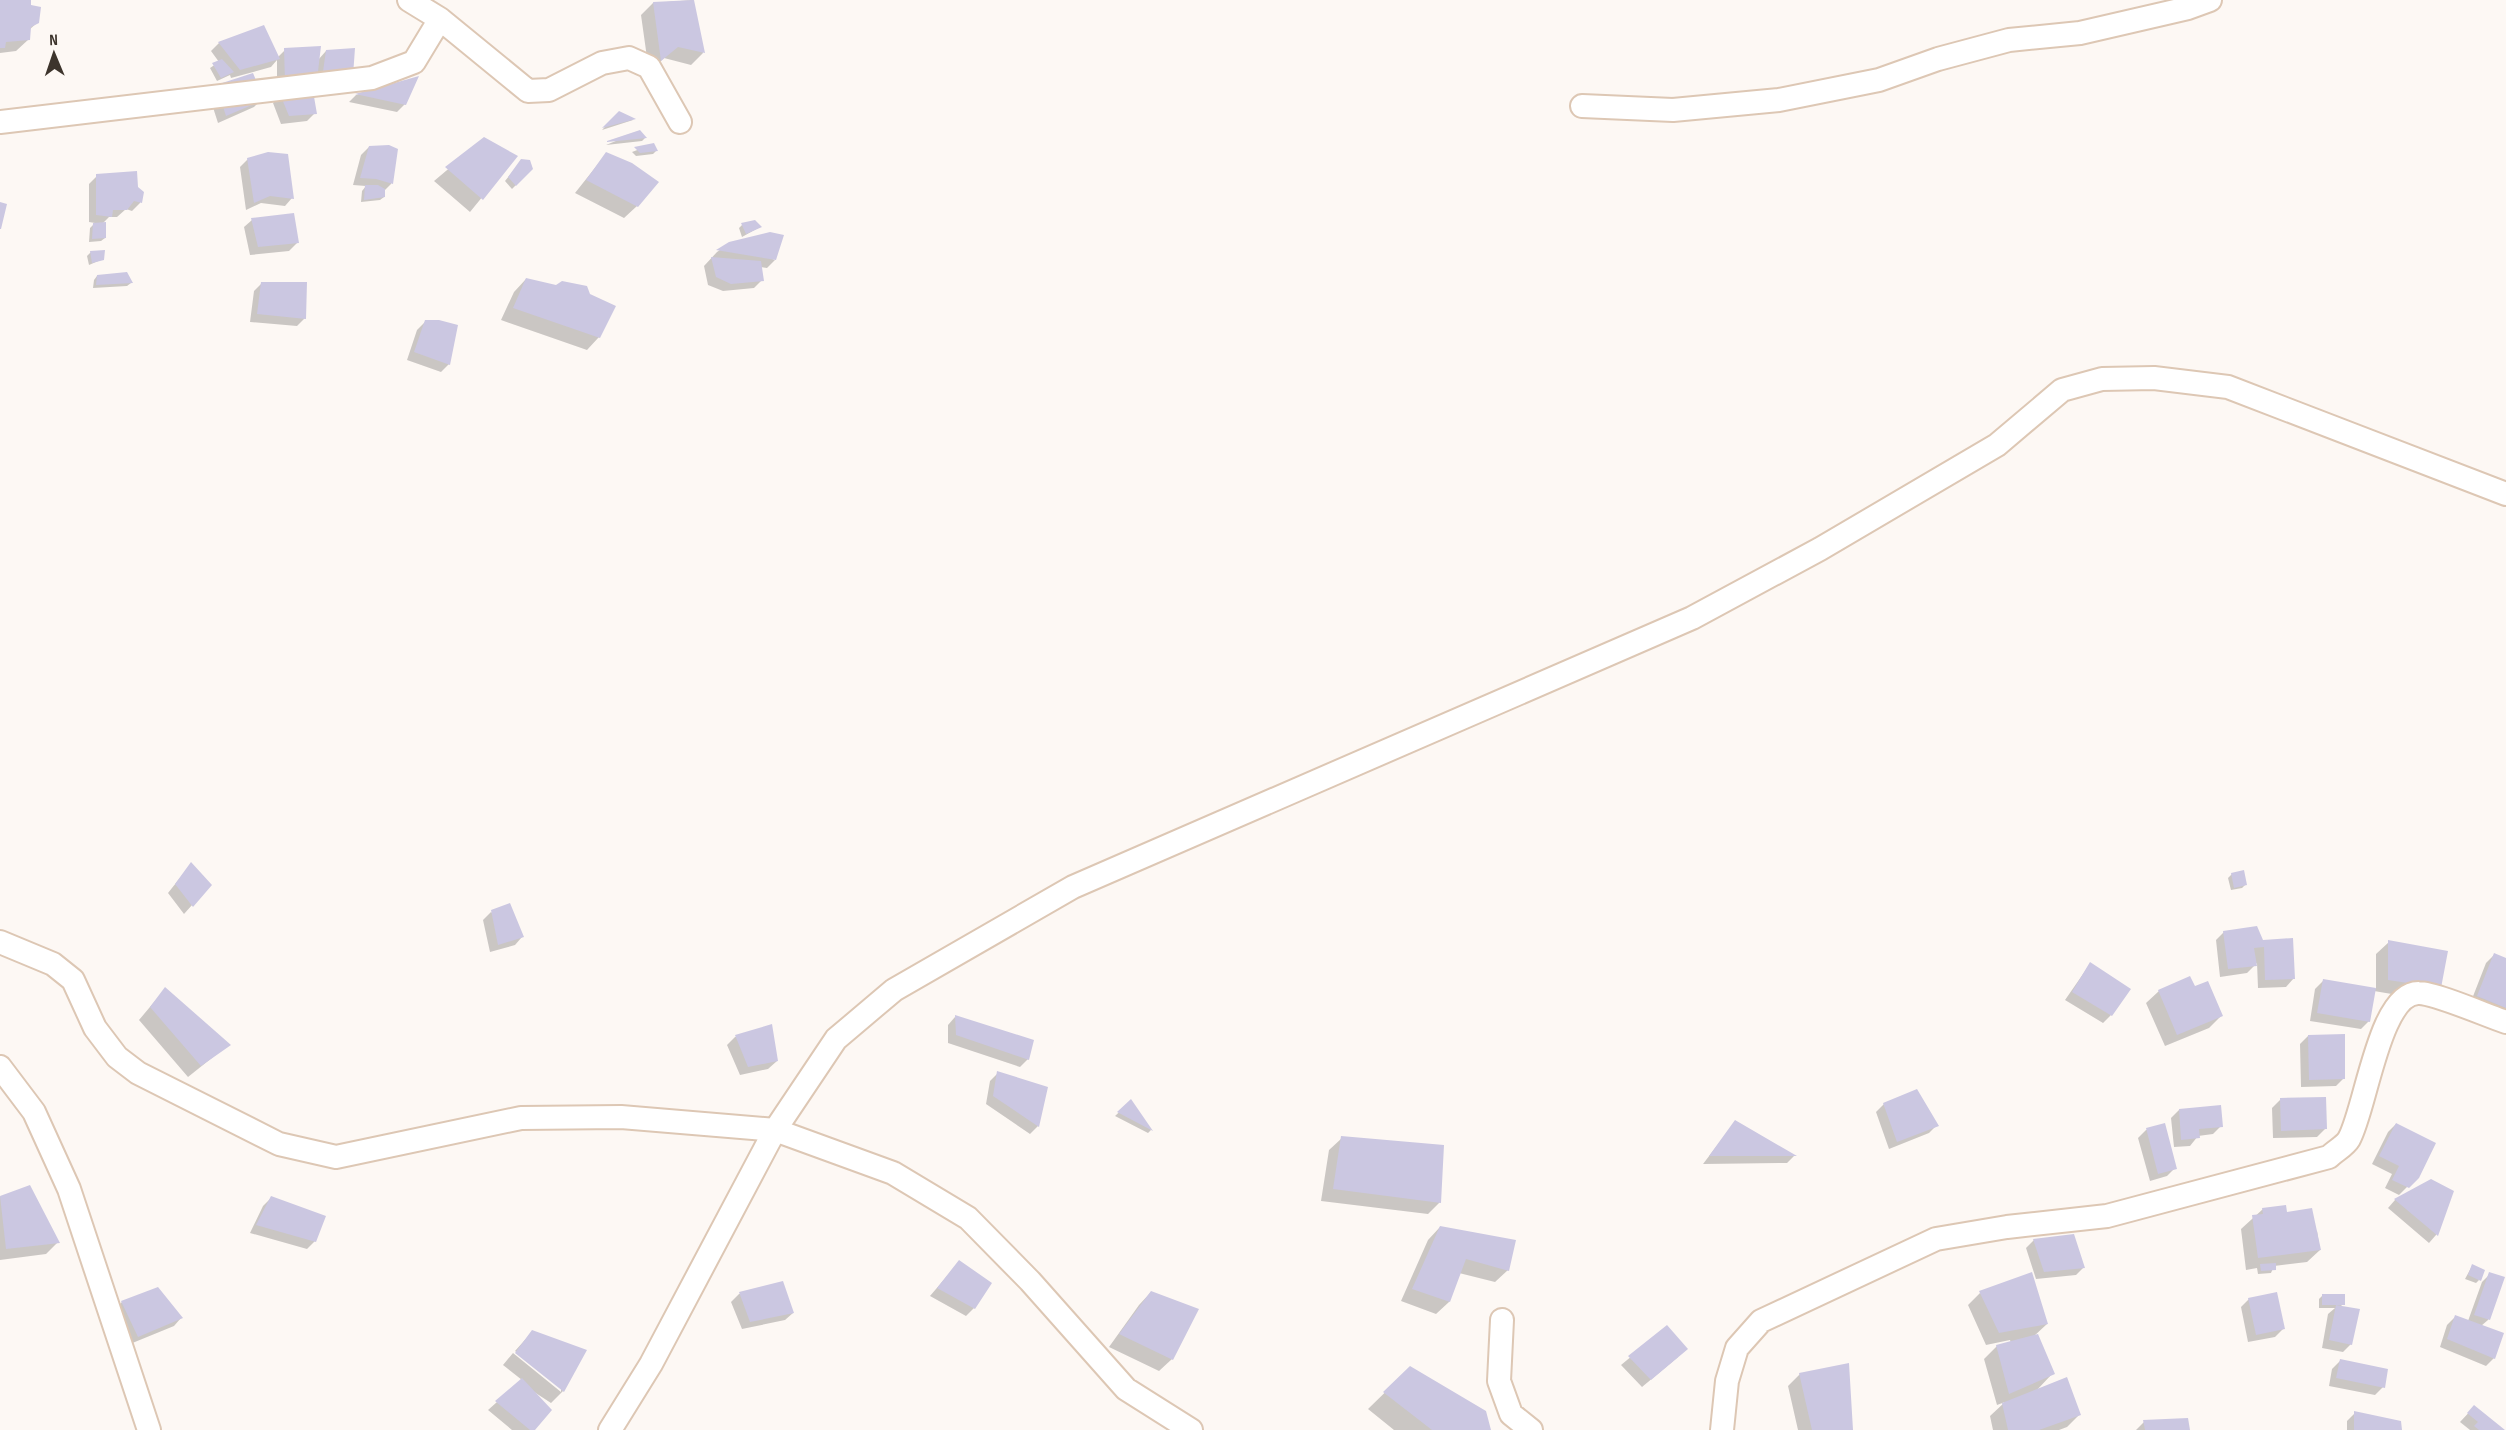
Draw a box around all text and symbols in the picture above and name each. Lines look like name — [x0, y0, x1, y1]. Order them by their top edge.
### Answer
north arrow — [24, 24, 84, 84]
text: N — [49, 31, 58, 50]

